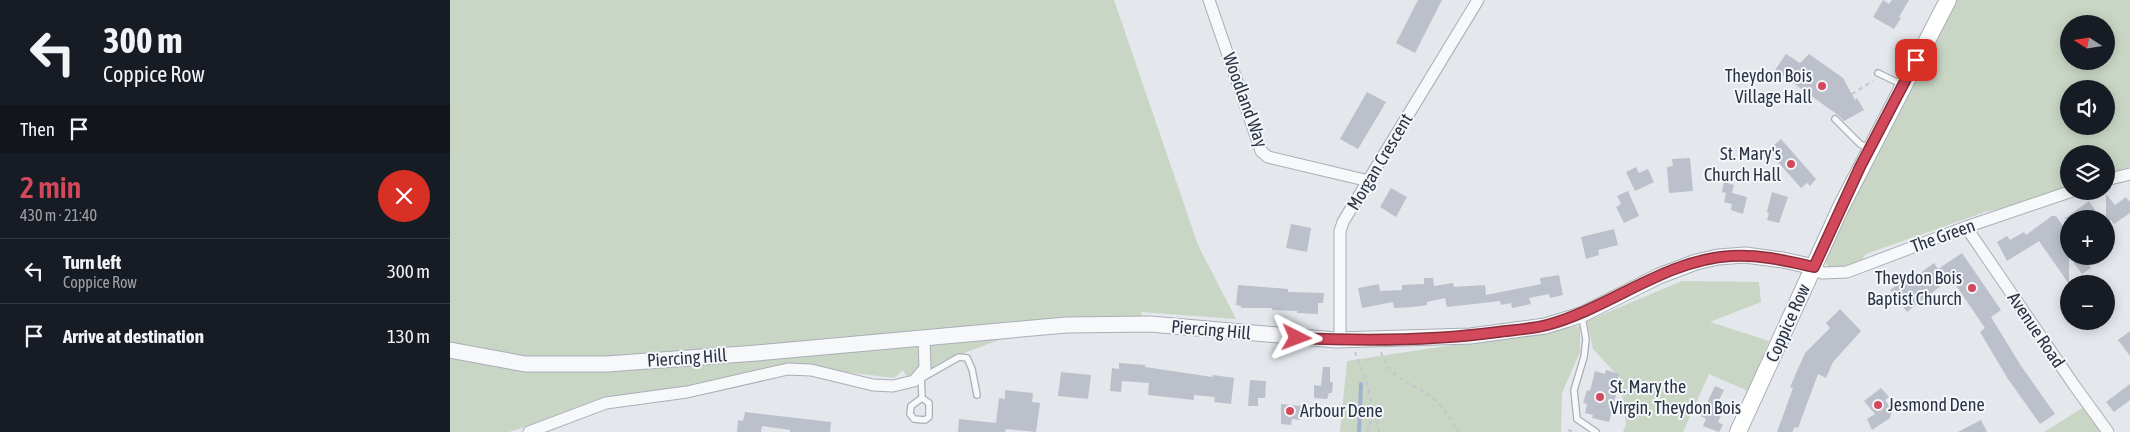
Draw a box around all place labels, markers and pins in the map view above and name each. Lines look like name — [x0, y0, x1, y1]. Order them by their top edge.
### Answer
pin — [1895, 39, 1937, 81]
place label: Theydon Bois Village Hall — [1725, 65, 1812, 107]
marker: Theydon Bois Village Hall — [1816, 80, 1828, 92]
place label: St. Mary's Church Hall — [1704, 143, 1781, 185]
marker: St. Mary's Church Hall — [1785, 158, 1797, 170]
place label: Theydon Bois Baptist Church — [1867, 267, 1962, 309]
marker: Theydon Bois Baptist Church — [1966, 282, 1978, 294]
place label: St. Mary the Virgin, Theydon Bois — [1610, 376, 1741, 418]
marker: St. Mary the Virgin, Theydon Bois — [1594, 391, 1606, 403]
place label: Jesmond Dene — [1888, 394, 1985, 415]
marker: Jesmond Dene — [1872, 399, 1884, 411]
place label: Arbour Dene — [1300, 400, 1383, 421]
marker: Arbour Dene — [1284, 405, 1296, 417]

